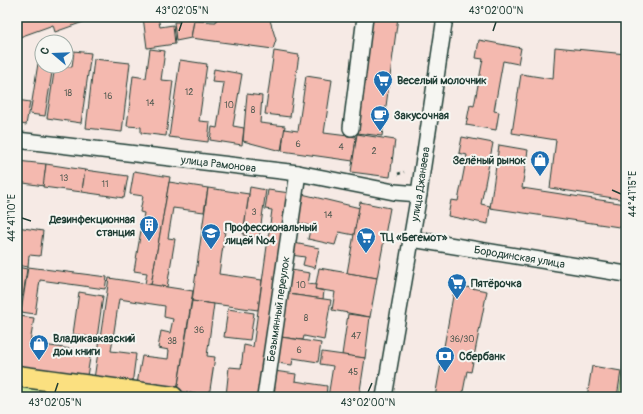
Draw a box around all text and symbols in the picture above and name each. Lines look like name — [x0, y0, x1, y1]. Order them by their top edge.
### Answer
text: 43°02'05"N — [155, 5, 209, 17]
text: 43°02'00"N — [469, 5, 524, 17]
north arrow — [34, 34, 74, 74]
text: С — [38, 45, 52, 56]
supermarket icon: Веселый молочник — [372, 69, 394, 97]
place label: Веселый молочник — [397, 74, 487, 87]
house number: 12 — [185, 87, 193, 98]
house number: 18 — [64, 88, 72, 99]
house number: 16 — [104, 91, 112, 102]
house number: 14 — [146, 98, 155, 109]
house number: 10 — [224, 100, 234, 111]
cafe icon: Закусочная — [369, 104, 391, 132]
house number: 8 — [251, 105, 256, 116]
place label: Закусочная — [394, 109, 449, 122]
house number: 6 — [295, 139, 301, 150]
house number: 4 — [338, 142, 344, 153]
house number: 2 — [371, 146, 377, 157]
street label: улица Джанаева — [408, 146, 432, 223]
shop icon: Зелёный рынок — [529, 149, 551, 177]
street label: улица Рамонова — [179, 153, 257, 175]
place label: Зелёный рынок — [453, 154, 526, 167]
text: 44°41'15"E — [627, 171, 639, 217]
house number: 13 — [60, 173, 68, 184]
house number: 11 — [101, 179, 109, 190]
text: 44°41'10"E — [6, 194, 18, 242]
house number: 3 — [251, 207, 257, 218]
house number: 14 — [324, 210, 333, 221]
place label: Дезинфекционная станция — [48, 213, 135, 239]
building icon: Дезинфекционная станция — [138, 214, 160, 242]
place label: Профессиональный лицей №4 — [224, 221, 317, 247]
school or university icon: Профессиональный лицей №4 — [200, 222, 222, 250]
supermarket icon: ТЦ «Бегемот» — [355, 226, 377, 254]
place label: ТЦ «Бегемот» — [379, 231, 448, 244]
street label: Бородинская улица — [473, 243, 566, 270]
street label: Безымянный переулок — [264, 255, 292, 363]
supermarket icon: Пятёрочка — [446, 272, 468, 300]
place label: Пятёрочка — [471, 277, 522, 290]
house number: 10 — [296, 280, 306, 291]
house number: 8 — [304, 313, 309, 324]
house number: 36 — [194, 325, 204, 336]
house number: 47 — [351, 331, 361, 342]
place label: Владикавказский дом книги — [52, 332, 135, 358]
shop icon: Владикавказский дом книги — [28, 333, 50, 361]
house number: 36/30 — [450, 334, 474, 345]
house number: 38 — [167, 336, 177, 347]
house number: 6 — [296, 345, 302, 356]
bank icon: Сбербанк — [434, 345, 456, 373]
place label: Сбербанк — [459, 350, 506, 363]
house number: 45 — [348, 367, 358, 378]
text: 43°02'05"N — [28, 397, 82, 409]
text: 43°02'00"N — [341, 397, 396, 409]

